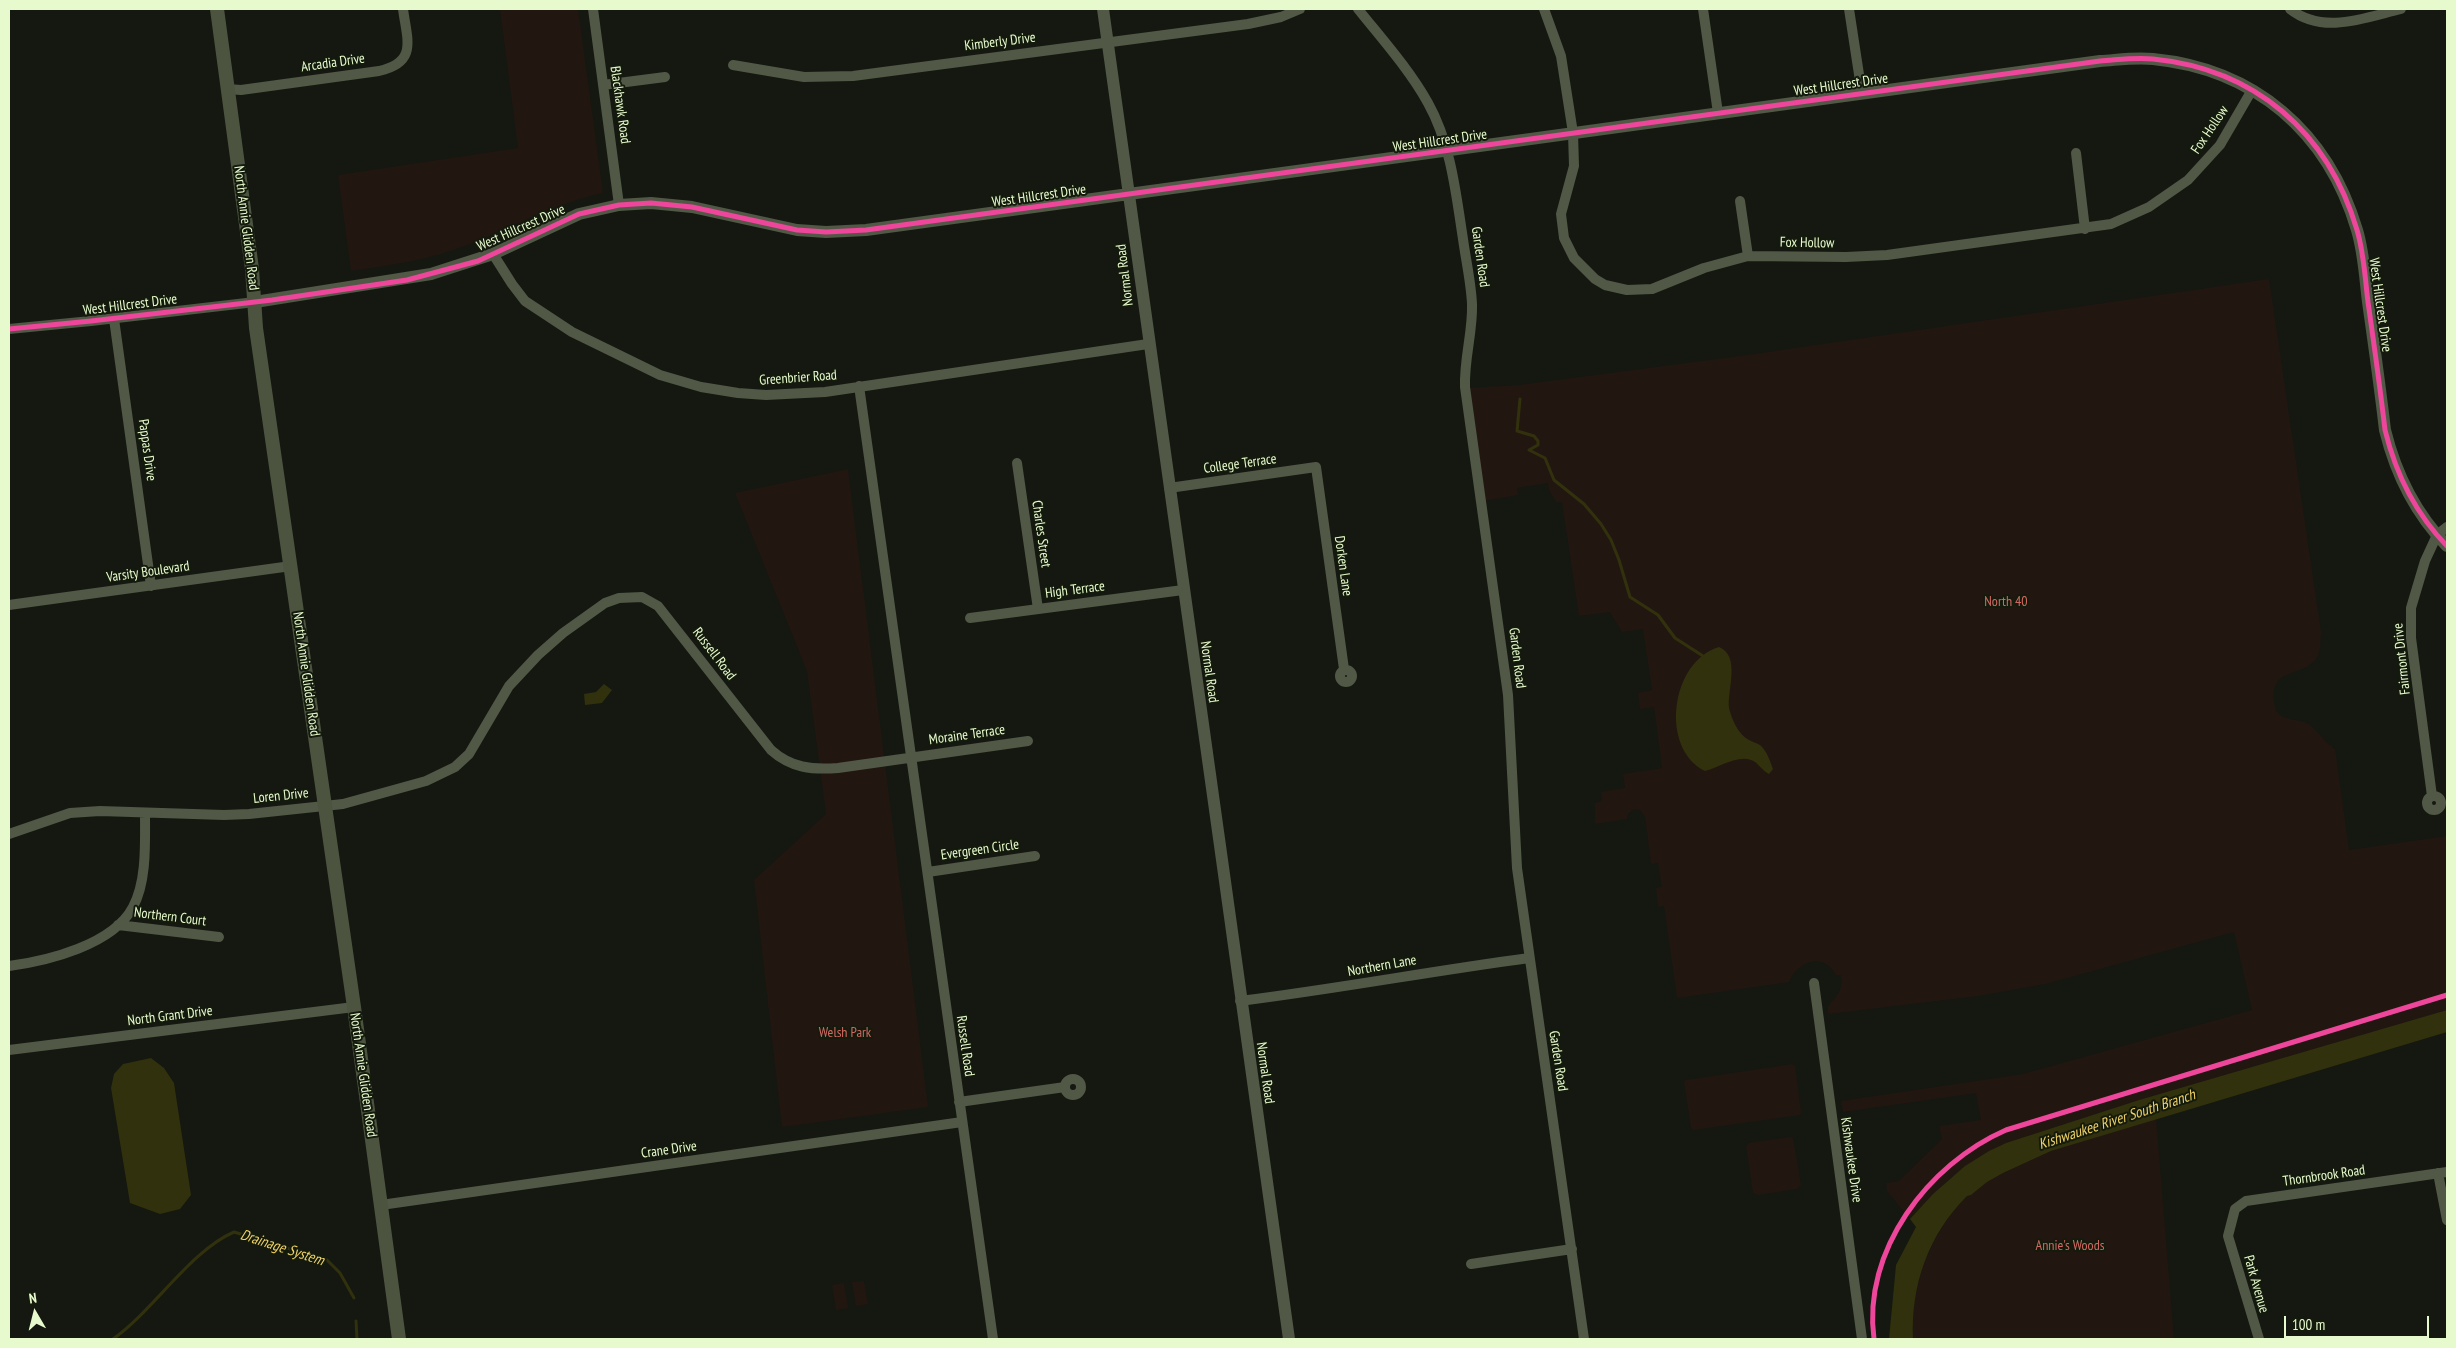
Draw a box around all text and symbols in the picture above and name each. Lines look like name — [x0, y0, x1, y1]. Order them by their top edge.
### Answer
street label: Kimberly Drive — [963, 29, 1037, 55]
street label: Arcadia Drive — [300, 50, 366, 76]
street label: Blackhawk Road — [606, 65, 634, 145]
street label: West Hillcrest Drive — [1793, 70, 1889, 100]
street label: Fox Hollow — [2188, 103, 2232, 157]
street label: West Hillcrest Drive — [1392, 126, 1488, 156]
street label: North Annie Glidden Road — [230, 165, 262, 291]
street label: West Hillcrest Drive — [991, 181, 1087, 211]
street label: West Hillcrest Drive — [474, 201, 568, 255]
street label: Garden Road — [1467, 226, 1493, 288]
street label: Fox Hollow — [1780, 234, 1834, 252]
street label: Normal Road — [1113, 243, 1137, 307]
street label: West Hillcrest Drive — [2365, 257, 2395, 353]
street label: West Hillcrest Drive — [82, 291, 178, 319]
street label: Greenbrier Road — [759, 367, 837, 389]
street label: Pappas Drive — [134, 418, 160, 482]
street label: College Terrace — [1202, 451, 1278, 477]
street label: Charles Street — [1028, 499, 1054, 569]
street label: Dorken Lane — [1330, 535, 1356, 597]
street label: Varsity Boulevard — [105, 558, 191, 586]
street label: High Terrace — [1044, 578, 1106, 602]
park label: North 40 — [1984, 594, 2028, 610]
street label: North Annie Glidden Road — [289, 611, 323, 737]
street label: Fairmont Drive — [2390, 622, 2414, 696]
street label: Russell Road — [689, 624, 739, 684]
street label: Garden Road — [1505, 627, 1529, 689]
street label: Normal Road — [1196, 640, 1222, 704]
street label: Moraine Terrace — [928, 721, 1006, 749]
street label: Loren Drive — [253, 785, 309, 807]
street label: Evergreen Circle — [940, 836, 1020, 864]
street label: Northern Court — [133, 904, 207, 930]
street label: Northern Lane — [1346, 952, 1418, 980]
street label: North Grant Drive — [127, 1002, 213, 1030]
street label: North Annie Glidden Road — [346, 1012, 380, 1138]
street label: Russell Road — [952, 1014, 978, 1078]
park label: Welsh Park — [819, 1025, 871, 1041]
street label: Garden Road — [1545, 1029, 1571, 1093]
street label: Normal Road — [1252, 1041, 1278, 1105]
water label: Kishwaukee River South Branch — [2036, 1086, 2198, 1154]
street label: Kishwaukee Drive — [1837, 1116, 1865, 1204]
street label: Crane Drive — [640, 1138, 698, 1162]
street label: Thornbrook Road — [2282, 1162, 2366, 1190]
water label: Drainage System — [238, 1226, 326, 1270]
park label: Annie's Woods — [2036, 1238, 2104, 1254]
street label: Park Avenue — [2240, 1253, 2272, 1315]
north arrow — [10, 1288, 60, 1338]
text: N — [28, 1289, 38, 1308]
scale bar — [2286, 1306, 2431, 1338]
text: 100 m — [2292, 1315, 2325, 1334]

